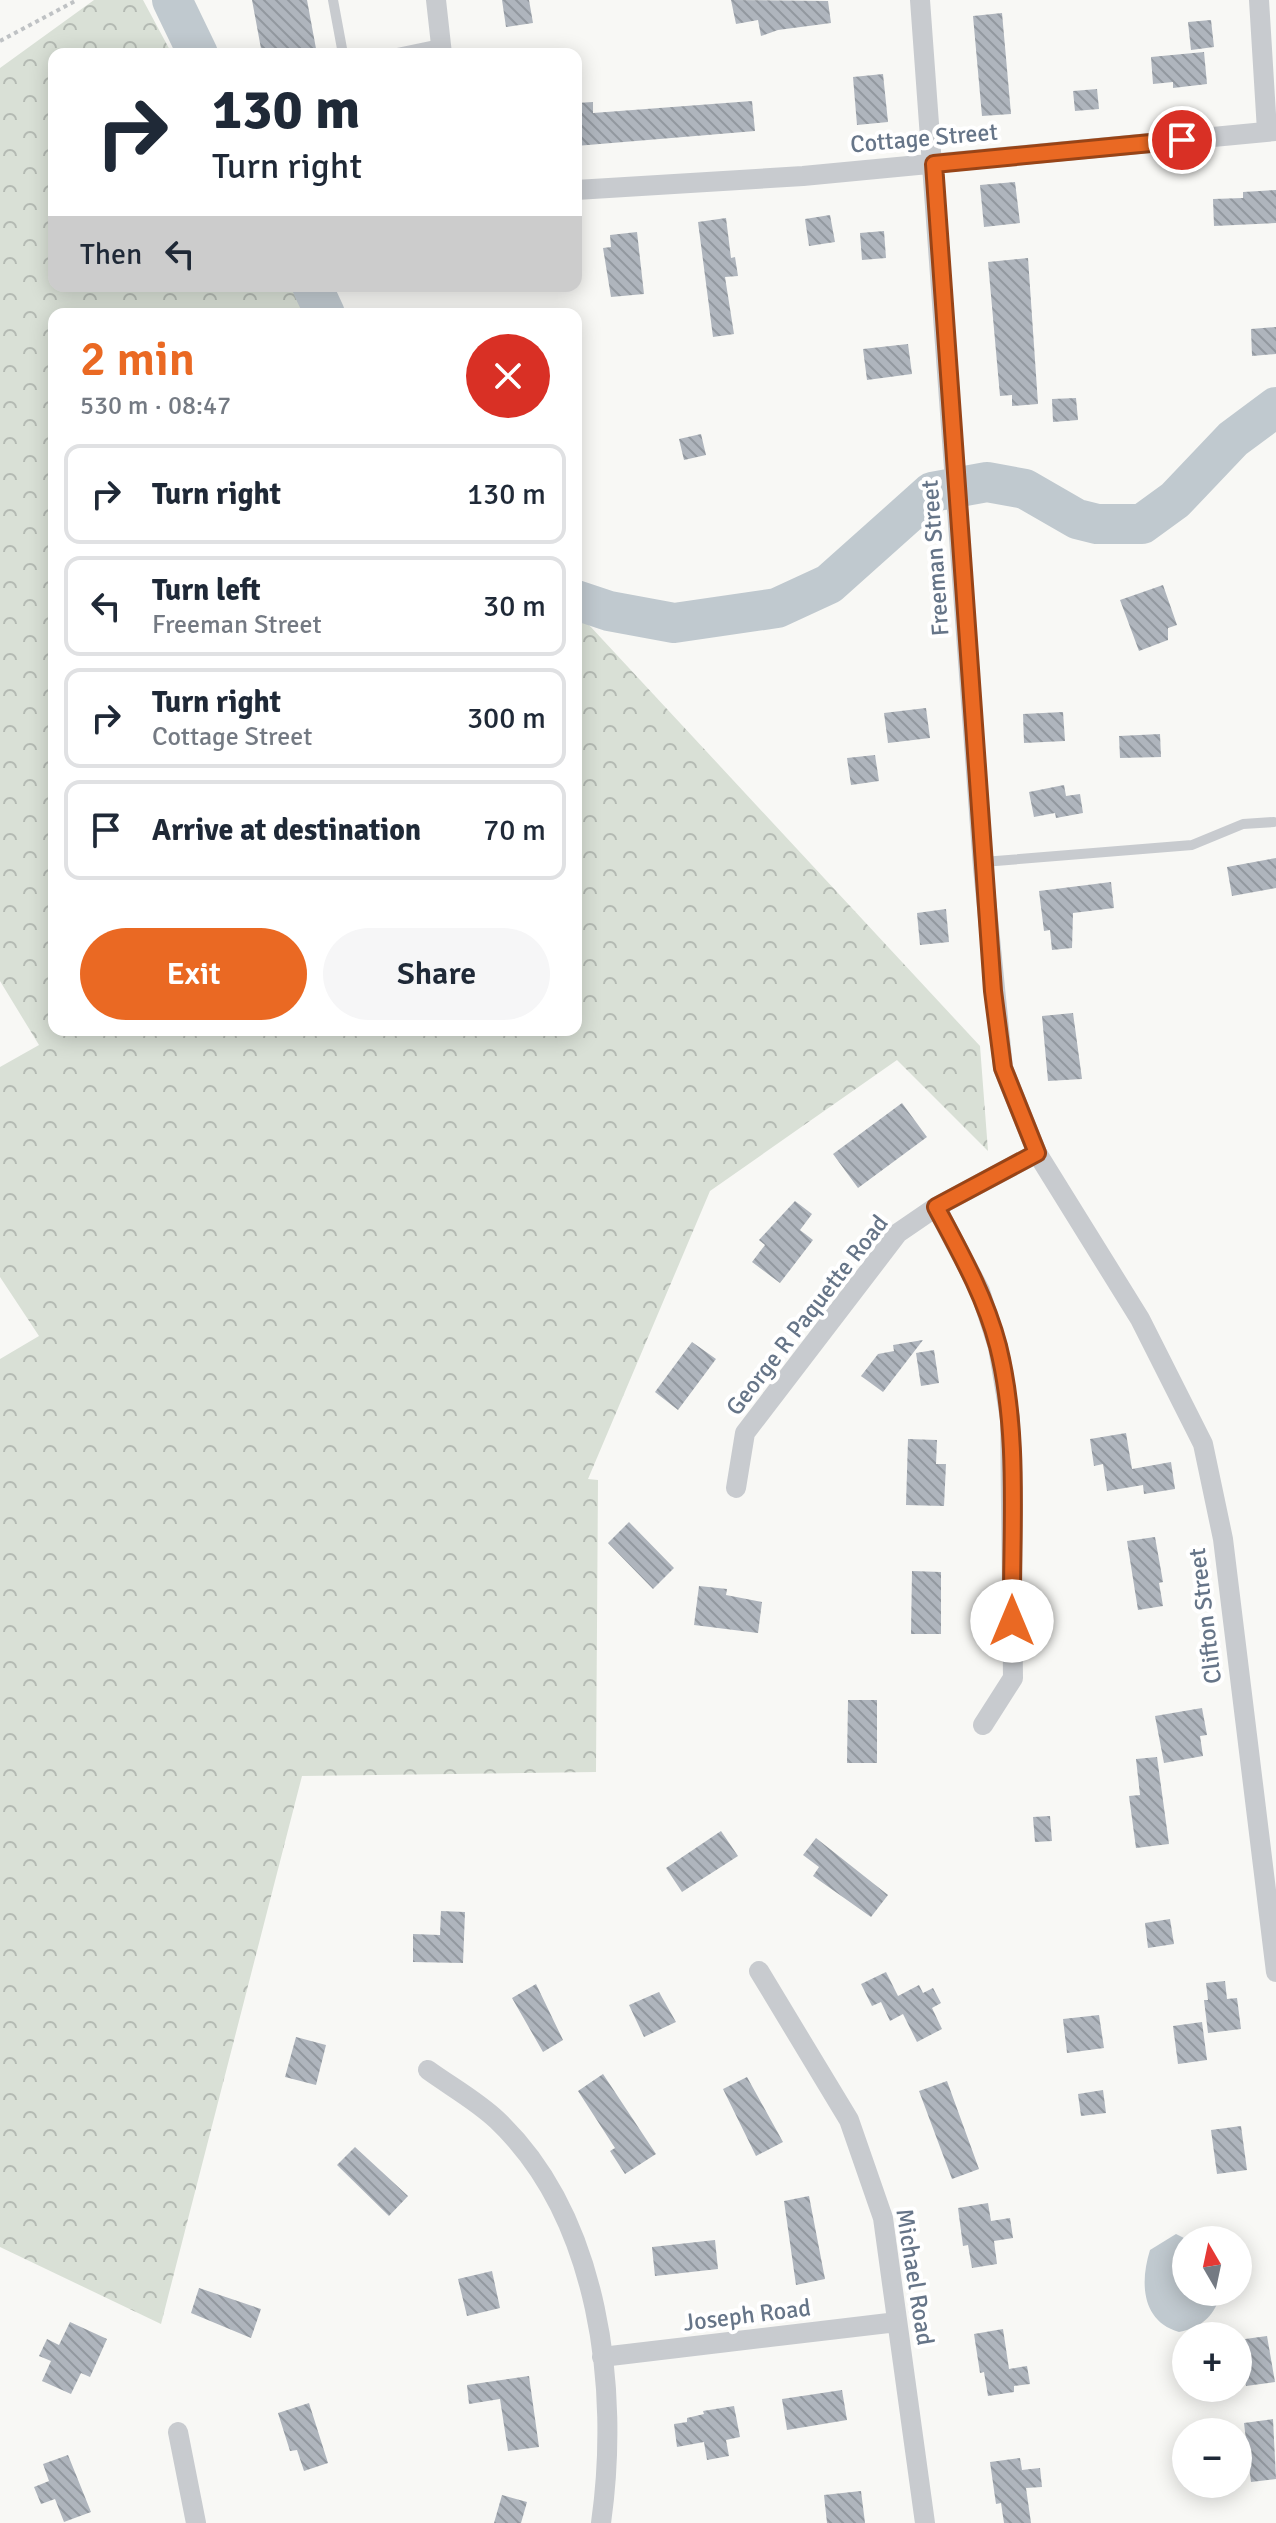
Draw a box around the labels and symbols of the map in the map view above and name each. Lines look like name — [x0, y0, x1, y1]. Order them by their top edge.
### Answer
pin — [1148, 106, 1216, 174]
street label: Cottage Street — [849, 117, 999, 159]
street label: Freeman Street — [915, 479, 955, 637]
street label: George R Paquette Road — [719, 1209, 895, 1421]
street label: Clifton Street — [1182, 1546, 1228, 1686]
position arrow — [970, 1579, 1054, 1663]
street label: Michael Road — [889, 2206, 941, 2348]
north arrow — [1172, 2226, 1252, 2306]
street label: Joseph Road — [682, 2292, 812, 2338]

